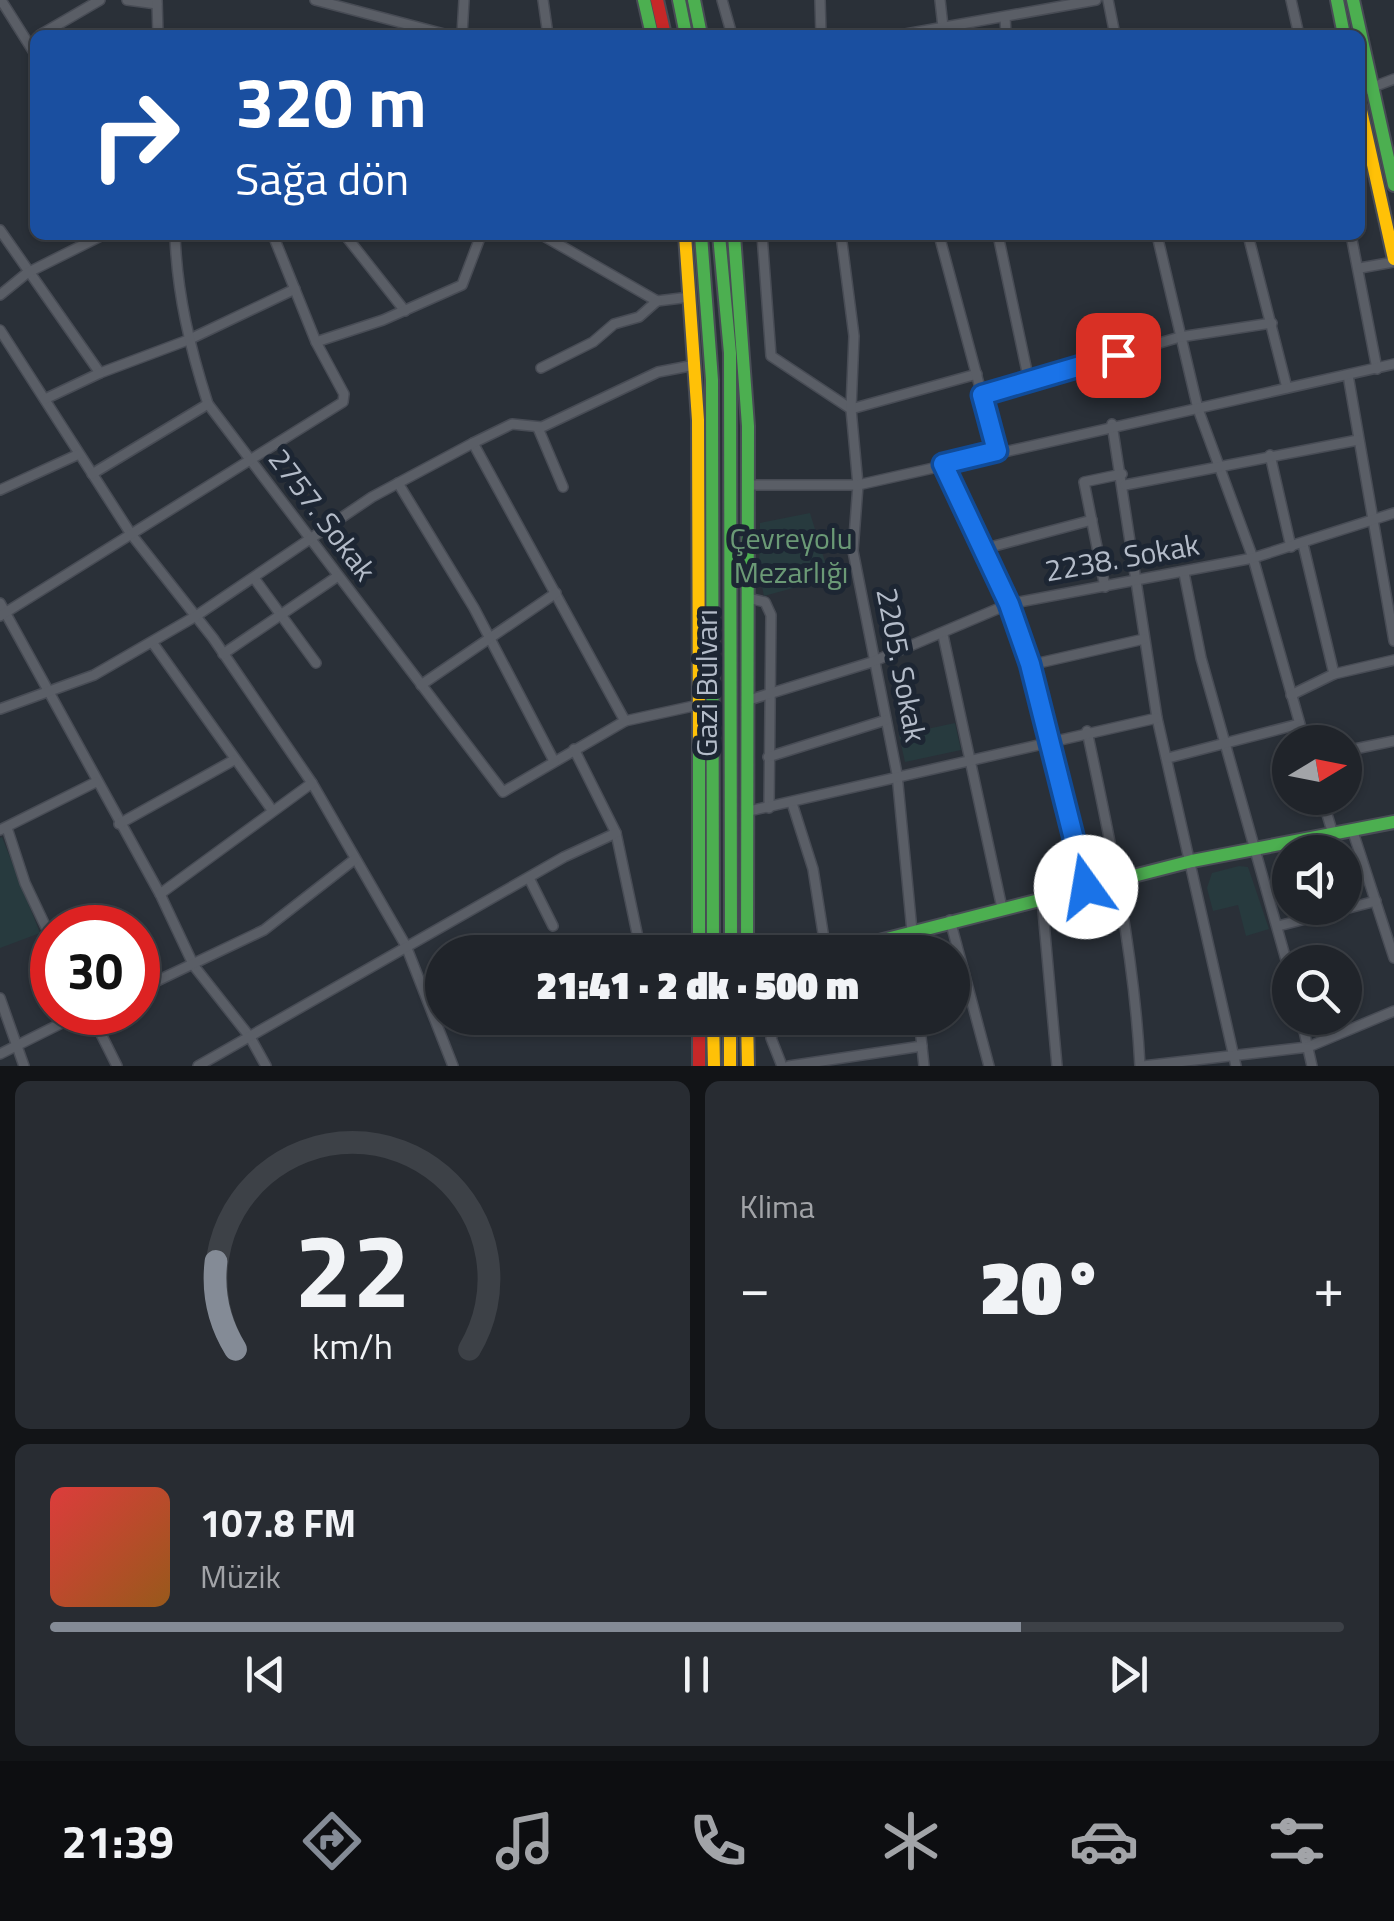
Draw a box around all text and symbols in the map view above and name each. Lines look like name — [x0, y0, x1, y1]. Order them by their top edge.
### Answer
text: 320 m — [235, 48, 427, 154]
icon: right — [70, 70, 200, 200]
text: Sağa dön — [235, 144, 409, 212]
pin — [1076, 313, 1161, 398]
icon: arrive — [1091, 328, 1146, 383]
street label: 2757. Sokak — [257, 438, 388, 591]
park label: Çevreyolu Mezarlığı — [729, 515, 853, 595]
street label: 2238. Sokak — [1041, 521, 1203, 593]
street label: 2205. Sokak — [865, 584, 939, 746]
street label: Gazi Bulvarı — [683, 609, 729, 757]
north arrow — [1272, 725, 1362, 815]
map controls — [1272, 725, 1362, 1035]
position arrow — [1034, 835, 1138, 939]
button: sound — [1272, 835, 1362, 925]
speed limit sign: 30 — [30, 905, 160, 1035]
button: search — [1272, 945, 1362, 1035]
text: 21:41 · 2 dk · 500 m — [536, 956, 859, 1014]
text: Klima — [740, 1182, 815, 1230]
text: 22 — [294, 1189, 410, 1347]
text: 20° — [980, 1229, 1104, 1343]
text: − — [740, 1245, 770, 1328]
text: + — [1313, 1245, 1344, 1328]
text: km/h — [312, 1318, 393, 1373]
text: 107.8 FM — [200, 1494, 356, 1552]
text: Müzik — [200, 1552, 281, 1600]
icon: previous — [238, 1647, 293, 1702]
icon: pause — [669, 1647, 724, 1702]
icon: next — [1101, 1647, 1156, 1702]
icon: directions — [297, 1806, 367, 1876]
icon: music — [490, 1806, 560, 1876]
icon: phone — [683, 1806, 753, 1876]
icon: climate — [876, 1806, 946, 1876]
icon: car — [1069, 1806, 1139, 1876]
icon: filters — [1262, 1806, 1332, 1876]
text: 21:39 — [62, 1807, 174, 1875]

